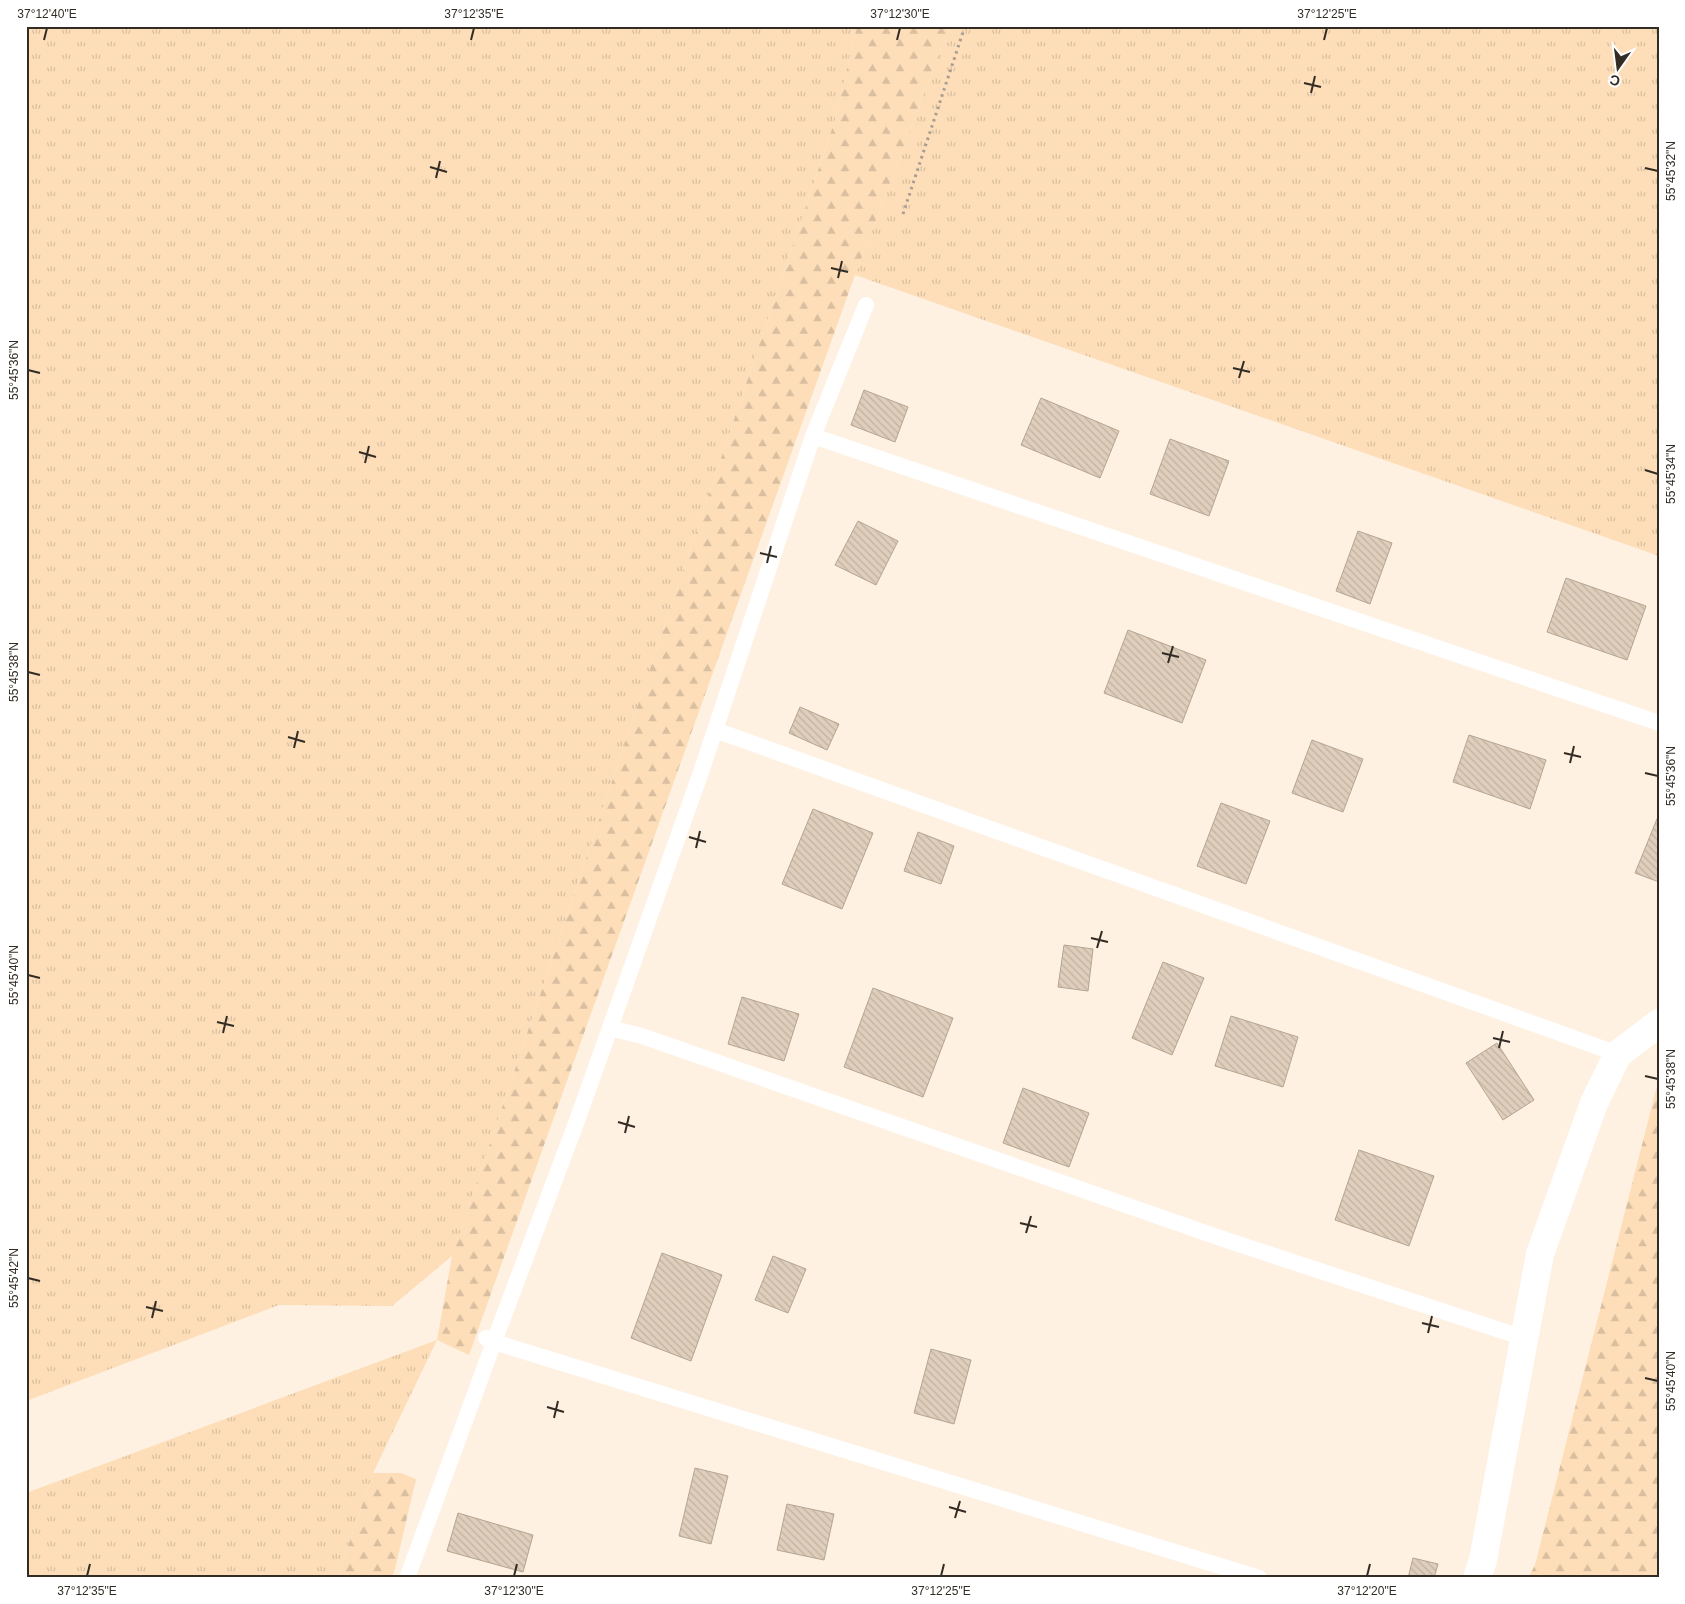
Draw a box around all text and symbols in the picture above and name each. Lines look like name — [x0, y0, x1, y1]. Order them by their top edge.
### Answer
text: 37°12'40"E — [17, 7, 77, 21]
text: 37°12'35"E — [444, 7, 504, 21]
text: 37°12'30"E — [870, 7, 930, 21]
text: 37°12'25"E — [1297, 7, 1357, 21]
north arrow — [1592, 42, 1642, 92]
text: С — [1608, 72, 1622, 90]
text: 55°45'32"N — [1664, 141, 1678, 201]
text: 55°45'36"N — [7, 340, 21, 400]
text: 55°45'34"N — [1664, 444, 1678, 504]
text: 55°45'38"N — [7, 642, 21, 702]
text: 55°45'36"N — [1664, 746, 1678, 806]
text: 55°45'40"N — [7, 945, 21, 1005]
text: 55°45'38"N — [1664, 1049, 1678, 1109]
text: 55°45'42"N — [7, 1248, 21, 1308]
text: 55°45'40"N — [1664, 1351, 1678, 1411]
text: 37°12'35"E — [57, 1584, 117, 1598]
text: 37°12'30"E — [484, 1584, 544, 1598]
text: 37°12'25"E — [911, 1584, 971, 1598]
text: 37°12'20"E — [1337, 1584, 1397, 1598]

